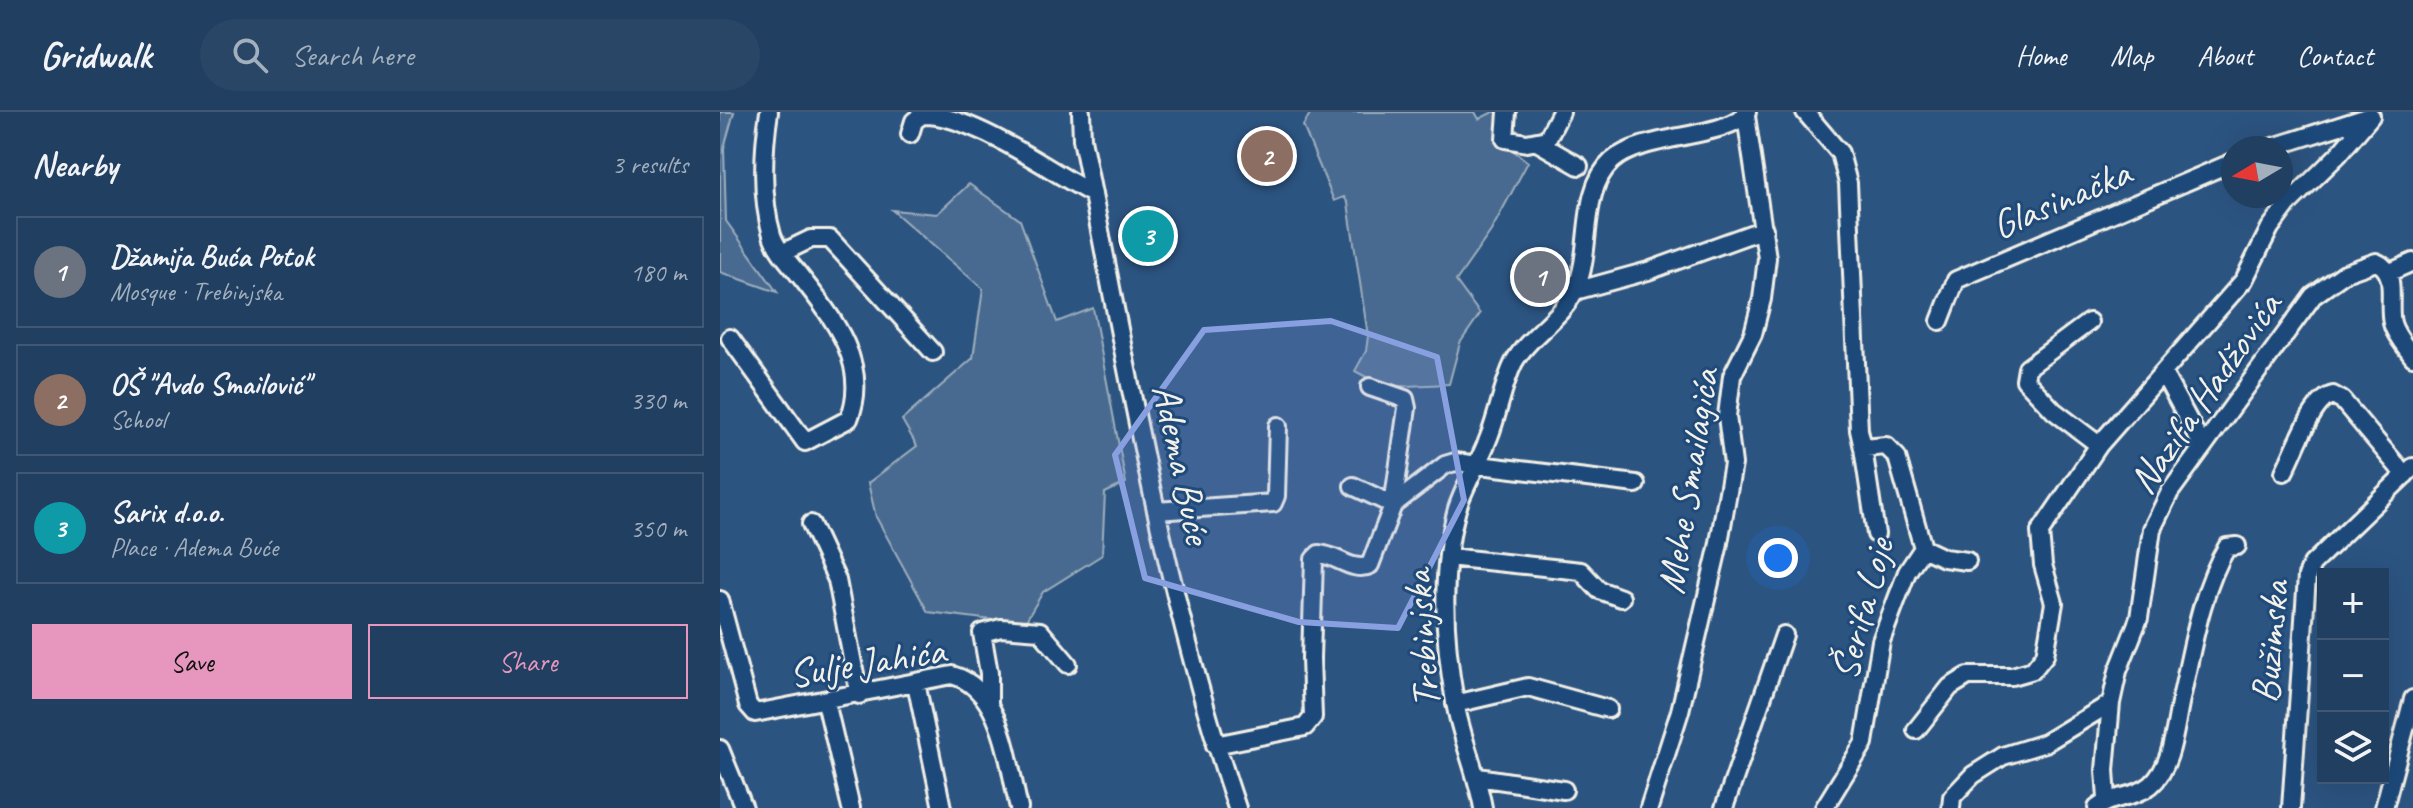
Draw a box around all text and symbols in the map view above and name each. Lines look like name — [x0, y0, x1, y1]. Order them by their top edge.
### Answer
search box — [200, 19, 760, 91]
text: Gridwalk — [40, 32, 152, 79]
icon: search — [228, 33, 272, 77]
text: Search here — [292, 36, 414, 74]
text: Home — [2016, 38, 2066, 73]
text: Map — [2110, 38, 2153, 73]
text: About — [2197, 38, 2253, 73]
text: Contact — [2297, 38, 2373, 73]
pin: 2 — [1241, 126, 1293, 186]
north arrow — [2221, 136, 2293, 208]
text: Nearby — [32, 143, 118, 186]
street label: Glasinačka — [1984, 146, 2140, 251]
text: 3 results — [612, 148, 688, 181]
pin: 3 — [1122, 206, 1174, 266]
text: Džamija Buća Potok — [110, 237, 314, 275]
pin: 1 — [1514, 247, 1566, 307]
text: 1 — [54, 256, 66, 289]
text: 180 m — [630, 256, 686, 289]
text: Mosque · Trebinjska — [110, 275, 282, 308]
street label: Nazifa Hadžovića — [2117, 281, 2294, 503]
street label: Mehe Smailagića — [1646, 362, 1731, 597]
text: OŠ "Avdo Smailović" — [110, 365, 309, 403]
street label: Adema Buće — [1141, 380, 1224, 551]
text: 2 — [54, 384, 66, 417]
text: 330 m — [630, 384, 686, 417]
text: School — [110, 403, 166, 436]
text: Sarix d.o.o. — [110, 493, 224, 531]
text: 3 — [54, 512, 66, 545]
text: 350 m — [630, 512, 686, 545]
street label: Šerifa Loje — [1819, 530, 1906, 685]
text: Place · Adema Buće — [110, 531, 278, 564]
your location — [1758, 538, 1798, 578]
street label: Trebinjska — [1392, 565, 1452, 710]
map controls — [2317, 568, 2389, 784]
button: + — [2317, 568, 2389, 640]
street label: Bužimska — [2240, 576, 2300, 705]
button: Save — [32, 624, 352, 699]
button: Share — [368, 624, 688, 699]
street label: Sulje Jahića — [785, 625, 951, 699]
button: − — [2317, 640, 2389, 712]
button: layers — [2317, 712, 2389, 784]

